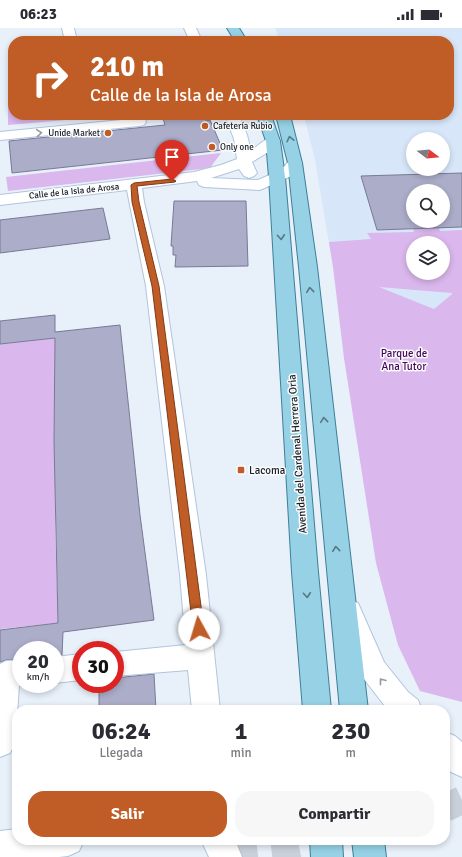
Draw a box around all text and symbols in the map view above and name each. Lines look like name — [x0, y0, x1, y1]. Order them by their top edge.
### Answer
text: 06:23 — [20, 5, 57, 23]
text: 210 m — [90, 50, 164, 84]
icon: right — [24, 52, 76, 104]
text: Calle de la Isla de Arosa — [90, 84, 272, 106]
marker: Cafetería Rubio — [200, 121, 210, 131]
place label: Cafetería Rubio — [213, 121, 273, 132]
one-way arrow — [36, 128, 42, 137]
place label: Unide Market — [48, 128, 100, 139]
marker: Unide Market — [103, 128, 113, 138]
north arrow — [406, 132, 450, 176]
map controls — [406, 132, 450, 280]
one-way arrow — [286, 136, 294, 142]
pin — [155, 140, 189, 181]
marker: Only one — [207, 142, 217, 152]
place label: Only one — [220, 142, 254, 153]
icon: arrive — [161, 146, 183, 168]
street label: Calle de la Isla de Arosa — [28, 181, 120, 202]
button: search — [406, 184, 450, 228]
one-way arrow — [277, 234, 286, 240]
button: layers — [406, 236, 450, 280]
one-way arrow — [306, 287, 315, 293]
park label: Parque de Ana Tutor — [381, 347, 427, 373]
street label: Avenida del Cardenal Herrera Oria — [285, 373, 310, 534]
one-way arrow — [319, 417, 328, 423]
place label: Lacoma — [249, 464, 286, 477]
marker: Lacoma — [236, 465, 246, 475]
one-way arrow — [332, 546, 341, 552]
one-way arrow — [303, 592, 312, 598]
position arrow — [178, 608, 220, 650]
speed limit sign: 30 — [72, 641, 124, 693]
text: 20 — [27, 649, 49, 674]
text: km/h — [27, 671, 49, 683]
one-way arrow — [380, 678, 387, 685]
text: 06:24 — [92, 716, 151, 746]
text: 1 — [235, 716, 247, 746]
text: 230 — [331, 716, 370, 746]
text: Llegada — [99, 745, 143, 761]
text: min — [231, 745, 252, 761]
text: m — [346, 745, 356, 761]
button: Salir — [28, 791, 227, 837]
button: Compartir — [235, 791, 434, 837]

